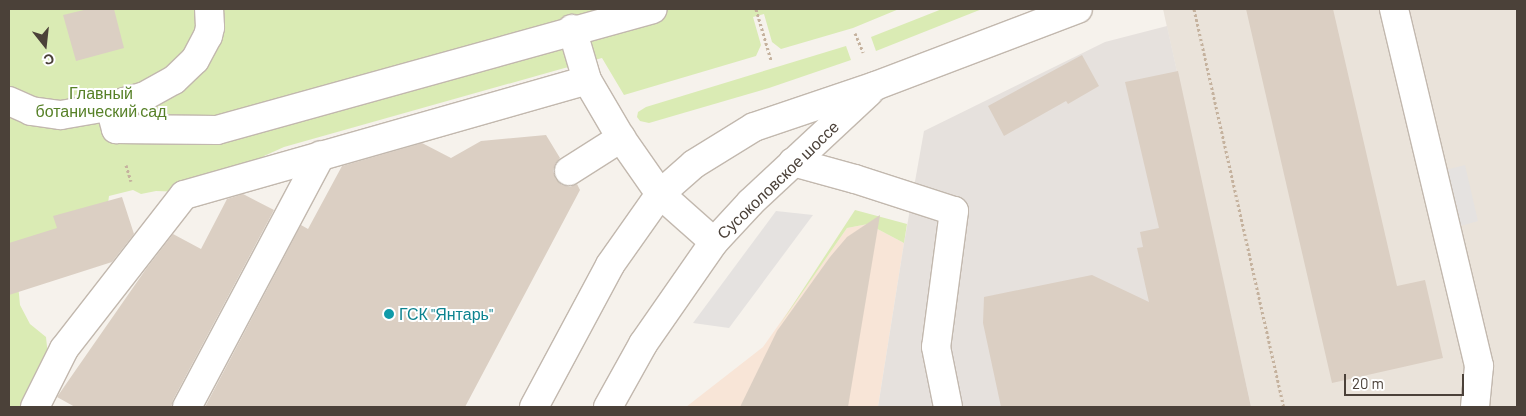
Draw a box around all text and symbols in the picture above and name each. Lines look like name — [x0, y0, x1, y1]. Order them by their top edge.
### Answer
north arrow — [20, 20, 70, 70]
text: С — [42, 50, 56, 69]
park label: Главный ботанический сад — [35, 83, 167, 121]
street label: Сусоколовское шоссе — [713, 117, 843, 243]
place label: ГСК "Янтарь" — [399, 304, 493, 324]
marker: ГСК "Янтарь" — [383, 308, 395, 320]
scale bar — [1346, 364, 1466, 396]
text: 20 m — [1352, 374, 1384, 392]

